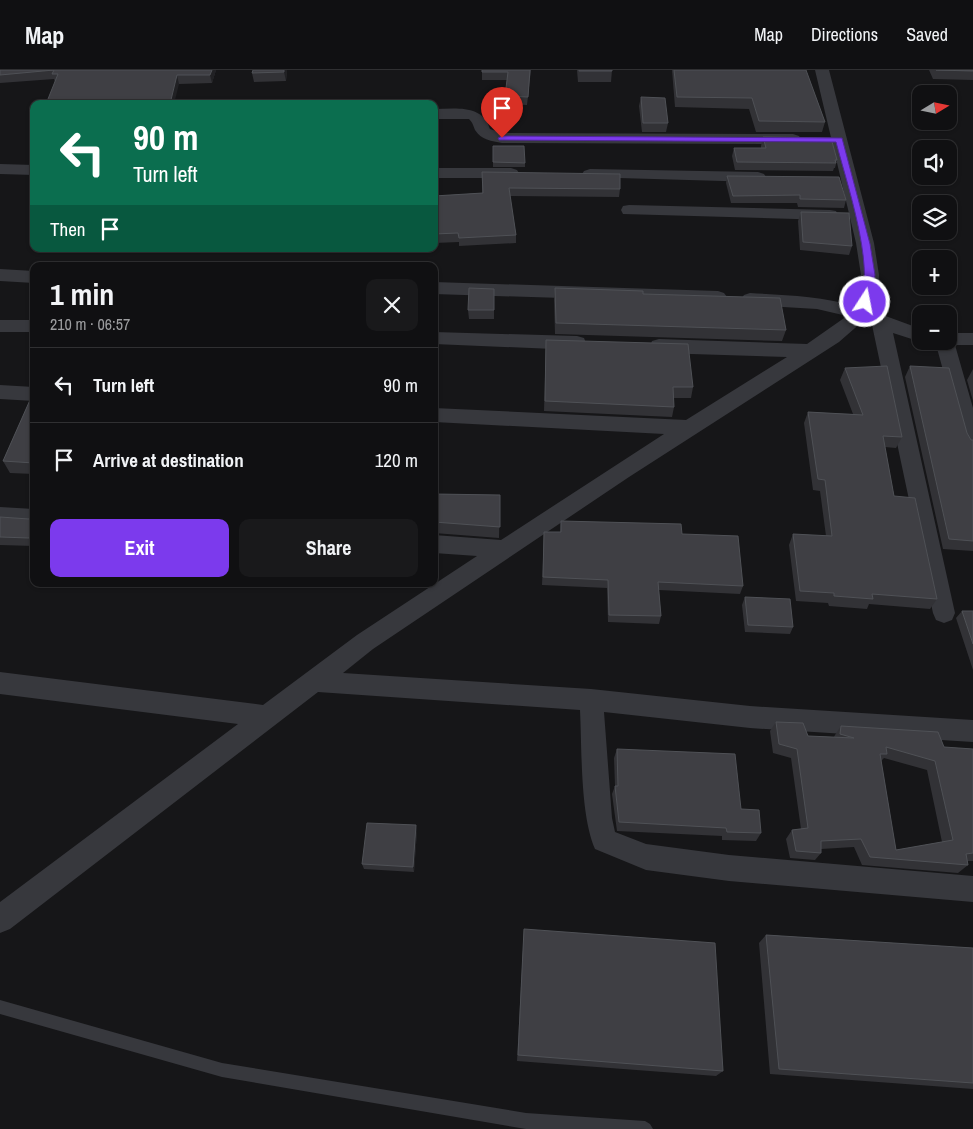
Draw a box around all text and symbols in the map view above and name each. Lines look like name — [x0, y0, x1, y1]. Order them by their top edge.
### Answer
text: Map — [25, 19, 64, 51]
text: Map — [754, 22, 783, 47]
text: Directions — [811, 22, 878, 47]
text: Saved — [906, 22, 948, 47]
north arrow — [912, 85, 958, 130]
map controls — [912, 85, 957, 350]
pin — [481, 87, 523, 138]
icon: arrive — [488, 94, 516, 122]
text: 90 m — [133, 114, 198, 161]
icon: left — [50, 120, 115, 185]
button: sound — [912, 140, 957, 185]
text: Turn left — [133, 159, 198, 189]
button: layers — [912, 195, 957, 240]
icon: arrive — [96, 215, 124, 243]
text: Then — [50, 216, 86, 242]
button: + — [912, 250, 957, 295]
text: 1 min — [50, 274, 114, 314]
position arrow — [838, 275, 890, 327]
button: close — [366, 279, 418, 331]
button: − — [912, 305, 957, 350]
text: 210 m · 06:57 — [50, 313, 130, 335]
icon: left — [50, 371, 78, 399]
text: Turn left — [93, 372, 154, 398]
text: 90 m — [383, 372, 418, 398]
icon: arrive — [50, 446, 78, 474]
text: Arrive at destination — [93, 447, 244, 473]
text: 120 m — [375, 447, 418, 473]
button: Exit — [50, 519, 229, 577]
button: Share — [239, 519, 418, 577]

